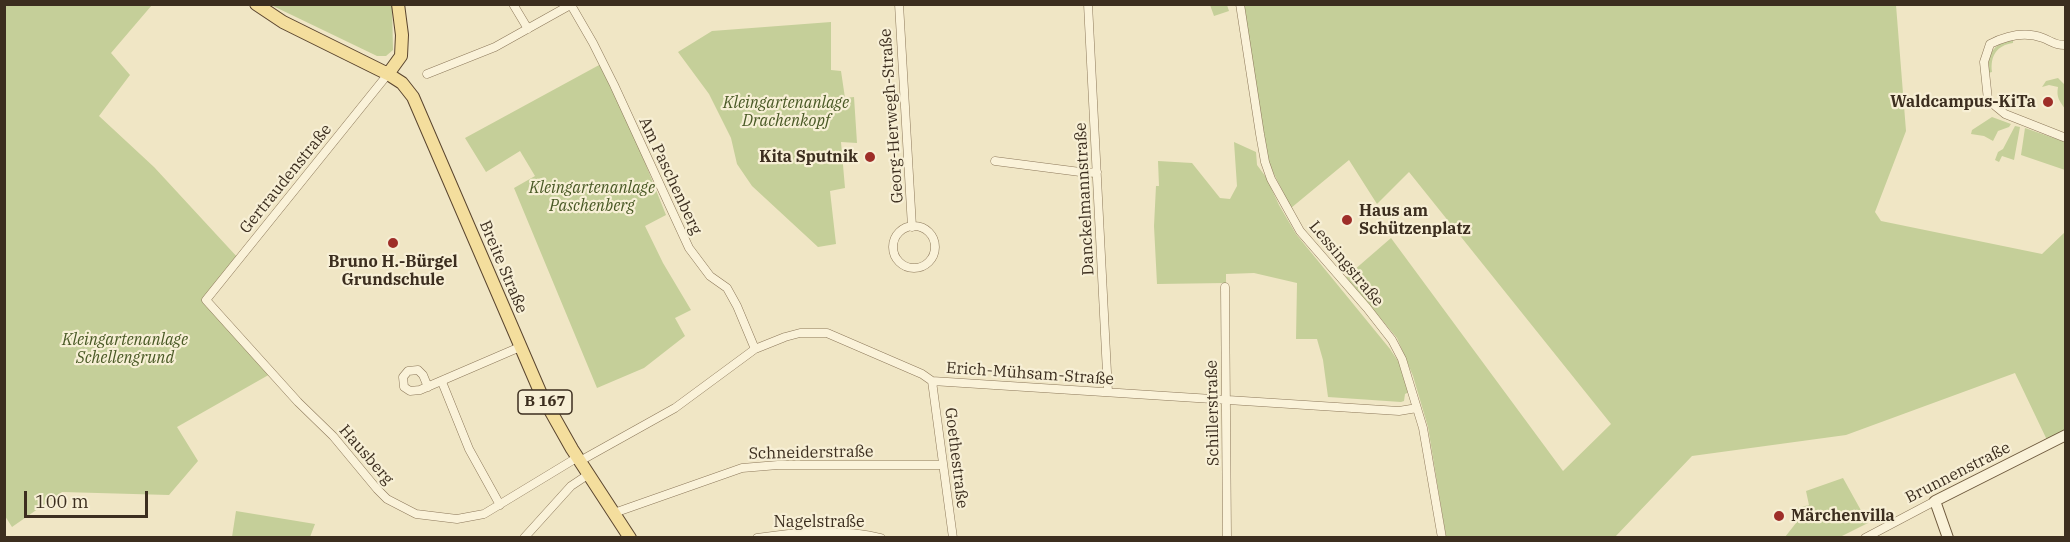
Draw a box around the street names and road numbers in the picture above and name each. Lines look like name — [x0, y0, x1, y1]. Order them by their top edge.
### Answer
street label: Georg-Herwegh-Straße — [876, 28, 908, 204]
street label: Am Paschenberg — [634, 114, 706, 238]
street label: Gertraudenstraße — [236, 120, 336, 238]
street label: Danckelmannstraße — [1071, 122, 1099, 276]
street label: Lessingstraße — [1305, 217, 1387, 311]
street label: Breite Straße — [475, 218, 531, 316]
street label: Erich-Mühsam-Straße — [945, 359, 1115, 389]
street label: Schillerstraße — [1202, 360, 1224, 466]
road number: B 167 — [518, 390, 572, 414]
street label: Goethestraße — [940, 406, 972, 510]
street label: Hausberg — [335, 421, 397, 489]
street label: Brunnenstraße — [1902, 438, 2014, 508]
street label: Schneiderstraße — [748, 442, 874, 464]
street label: Nagelstraße — [773, 512, 865, 532]

